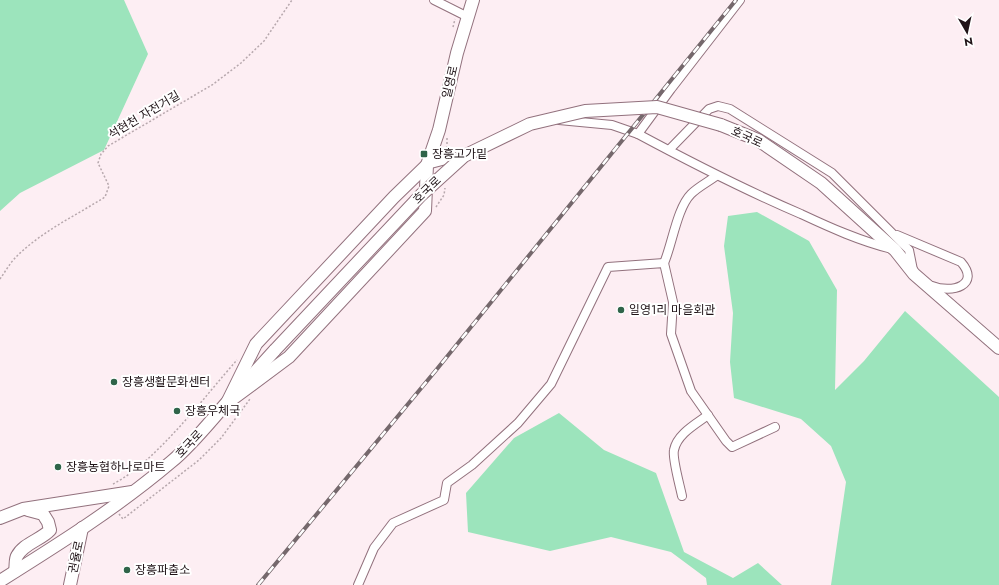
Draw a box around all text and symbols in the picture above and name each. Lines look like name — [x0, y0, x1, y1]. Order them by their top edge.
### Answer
north arrow — [947, 12, 987, 52]
text: N — [963, 33, 974, 50]
street label: 일영로 — [438, 64, 462, 100]
street label: 석현천 자전거길 — [105, 86, 183, 144]
street label: 호국로 — [728, 122, 766, 152]
place label: 장흥고가밑 — [432, 145, 487, 163]
marker: 장흥고가밑 — [419, 149, 429, 159]
street label: 호국로 — [409, 172, 445, 208]
place label: 일영1리 마을회관 — [629, 301, 715, 319]
marker: 일영1리 마을회관 — [616, 305, 626, 315]
place label: 장흥생활문화센터 — [122, 373, 210, 391]
marker: 장흥생활문화센터 — [109, 377, 119, 387]
place label: 장흥우체국 — [185, 402, 240, 420]
marker: 장흥우체국 — [172, 406, 182, 416]
street label: 호국로 — [171, 426, 207, 462]
place label: 장흥농협하나로마트 — [66, 458, 165, 476]
marker: 장흥농협하나로마트 — [53, 462, 63, 472]
street label: 권율로 — [64, 539, 88, 575]
place label: 장흥파출소 — [135, 561, 190, 579]
marker: 장흥파출소 — [122, 565, 132, 575]

